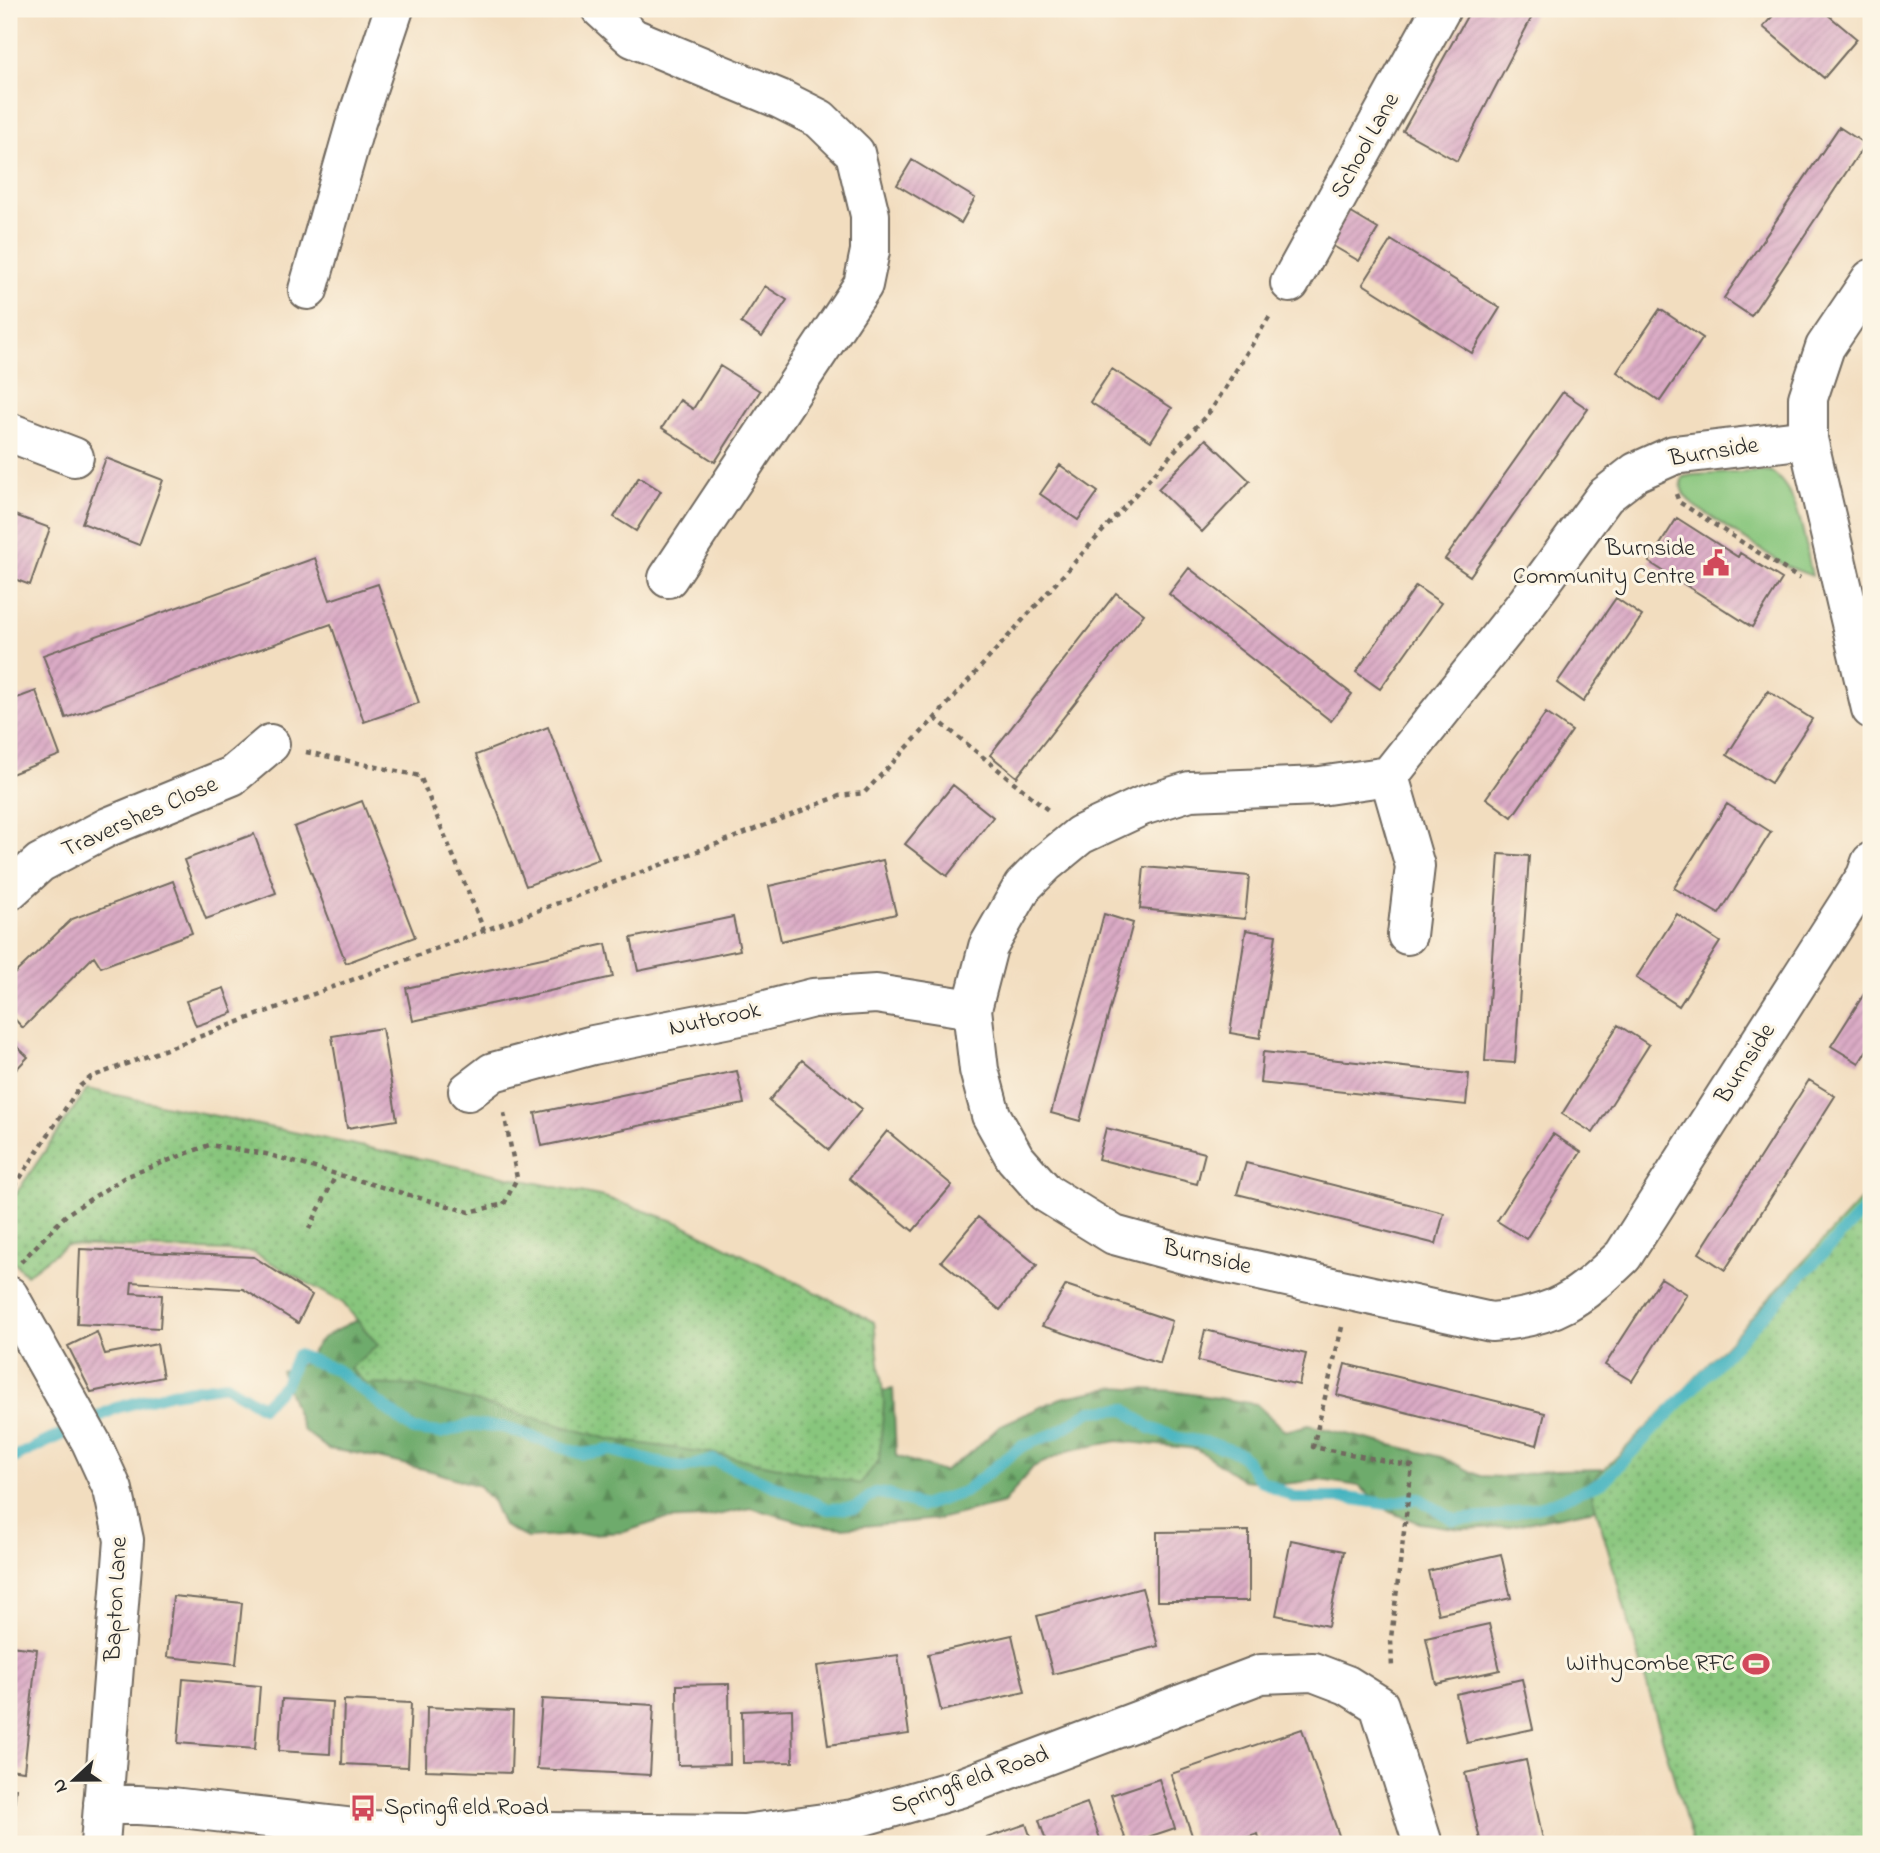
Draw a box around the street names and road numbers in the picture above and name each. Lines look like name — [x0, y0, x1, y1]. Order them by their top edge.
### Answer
street label: School Lane — [1323, 87, 1410, 205]
street label: Burnside — [1666, 429, 1761, 477]
street label: Travershes Close — [56, 768, 224, 868]
street label: Nutbrook — [666, 993, 764, 1047]
street label: Burnside — [1706, 1017, 1785, 1112]
street label: Burnside — [1158, 1231, 1255, 1285]
street label: Bapton Lane — [96, 1535, 138, 1663]
street label: Springfield Road — [886, 1737, 1054, 1824]

